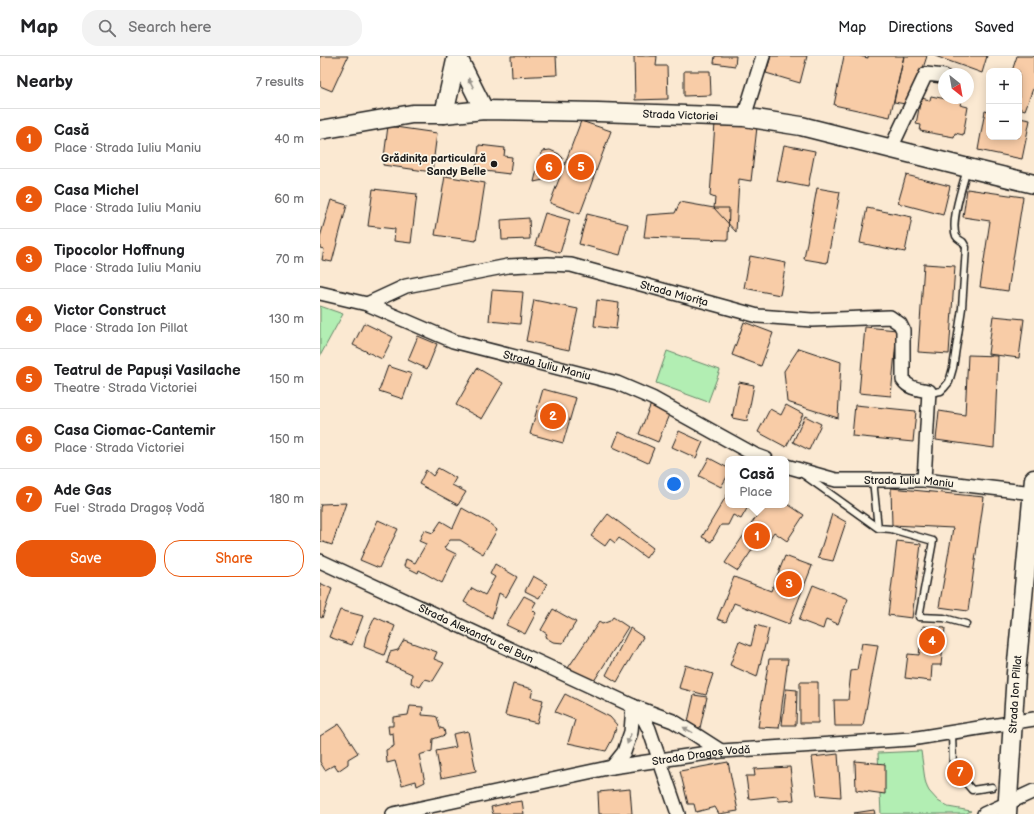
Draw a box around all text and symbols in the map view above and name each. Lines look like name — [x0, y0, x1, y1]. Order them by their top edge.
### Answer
search box — [82, 10, 362, 46]
text: Map — [20, 16, 58, 39]
icon: search — [96, 17, 118, 39]
text: Search here — [128, 18, 211, 37]
text: Map — [838, 19, 866, 36]
text: Directions — [888, 19, 953, 36]
text: Saved — [975, 19, 1014, 36]
north arrow — [938, 68, 974, 104]
map controls — [986, 68, 1022, 140]
button: + — [986, 68, 1022, 104]
text: Nearby — [16, 72, 73, 92]
text: 7 results — [256, 74, 304, 90]
one-way arrow — [468, 77, 474, 89]
button: − — [986, 104, 1022, 140]
street label: Strada Victoriei — [642, 107, 718, 123]
text: Casă — [54, 121, 89, 140]
text: 1 — [26, 131, 32, 147]
text: 40 m — [274, 131, 304, 147]
text: Place · Strada Iuliu Maniu — [54, 140, 201, 156]
place label: Grădinița particulară Sandy Belle — [381, 152, 486, 178]
pin: 6 — [536, 152, 562, 182]
pin: 5 — [568, 152, 594, 182]
marker: Grădinița particulară Sandy Belle — [489, 159, 499, 169]
text: Casa Michel — [54, 181, 139, 200]
text: 2 — [25, 191, 33, 207]
text: 60 m — [274, 191, 304, 207]
text: Place · Strada Iuliu Maniu — [54, 200, 201, 216]
text: Tipocolor Hoffnung — [54, 241, 185, 260]
text: 3 — [25, 251, 33, 267]
text: 70 m — [276, 251, 304, 267]
text: Place · Strada Iuliu Maniu — [54, 260, 201, 276]
street label: Strada Miorița — [639, 278, 710, 309]
text: Victor Construct — [54, 301, 166, 320]
text: 4 — [25, 311, 33, 327]
text: 130 m — [269, 311, 304, 327]
text: Place · Strada Ion Pillat — [54, 320, 188, 336]
street label: Strada Iuliu Maniu — [502, 348, 592, 383]
text: Teatrul de Papuși Vasilache — [54, 361, 241, 380]
text: 5 — [25, 371, 33, 387]
text: 150 m — [270, 371, 304, 387]
text: Theatre · Strada Victoriei — [54, 380, 197, 396]
pin: 2 — [540, 401, 566, 431]
text: Casa Ciomac-Cantemir — [54, 421, 215, 440]
text: 6 — [25, 431, 33, 447]
text: 150 m — [270, 431, 304, 447]
text: Place · Strada Victoriei — [54, 440, 184, 456]
popup — [725, 456, 789, 508]
text: Casă — [739, 465, 775, 484]
street label: Strada Iuliu Maniu — [864, 473, 955, 490]
your location — [664, 474, 684, 494]
text: Ade Gas — [54, 481, 112, 500]
text: Place — [739, 484, 772, 500]
text: 7 — [25, 491, 33, 507]
text: 180 m — [269, 491, 304, 507]
text: Fuel · Strada Dragoș Vodă — [54, 500, 205, 516]
pin: 1 — [744, 521, 770, 551]
button: Save — [16, 540, 156, 577]
button: Share — [164, 540, 304, 577]
pin: 3 — [776, 569, 802, 599]
street label: Strada Alexandru cel Bun — [416, 601, 536, 666]
pin: 4 — [919, 626, 945, 656]
street label: Strada Ion Pillat — [1006, 654, 1024, 734]
one-way arrow — [682, 726, 694, 733]
one-way arrow — [626, 733, 632, 745]
street label: Strada Dragoș Vodă — [651, 743, 751, 768]
pin: 7 — [947, 758, 973, 788]

